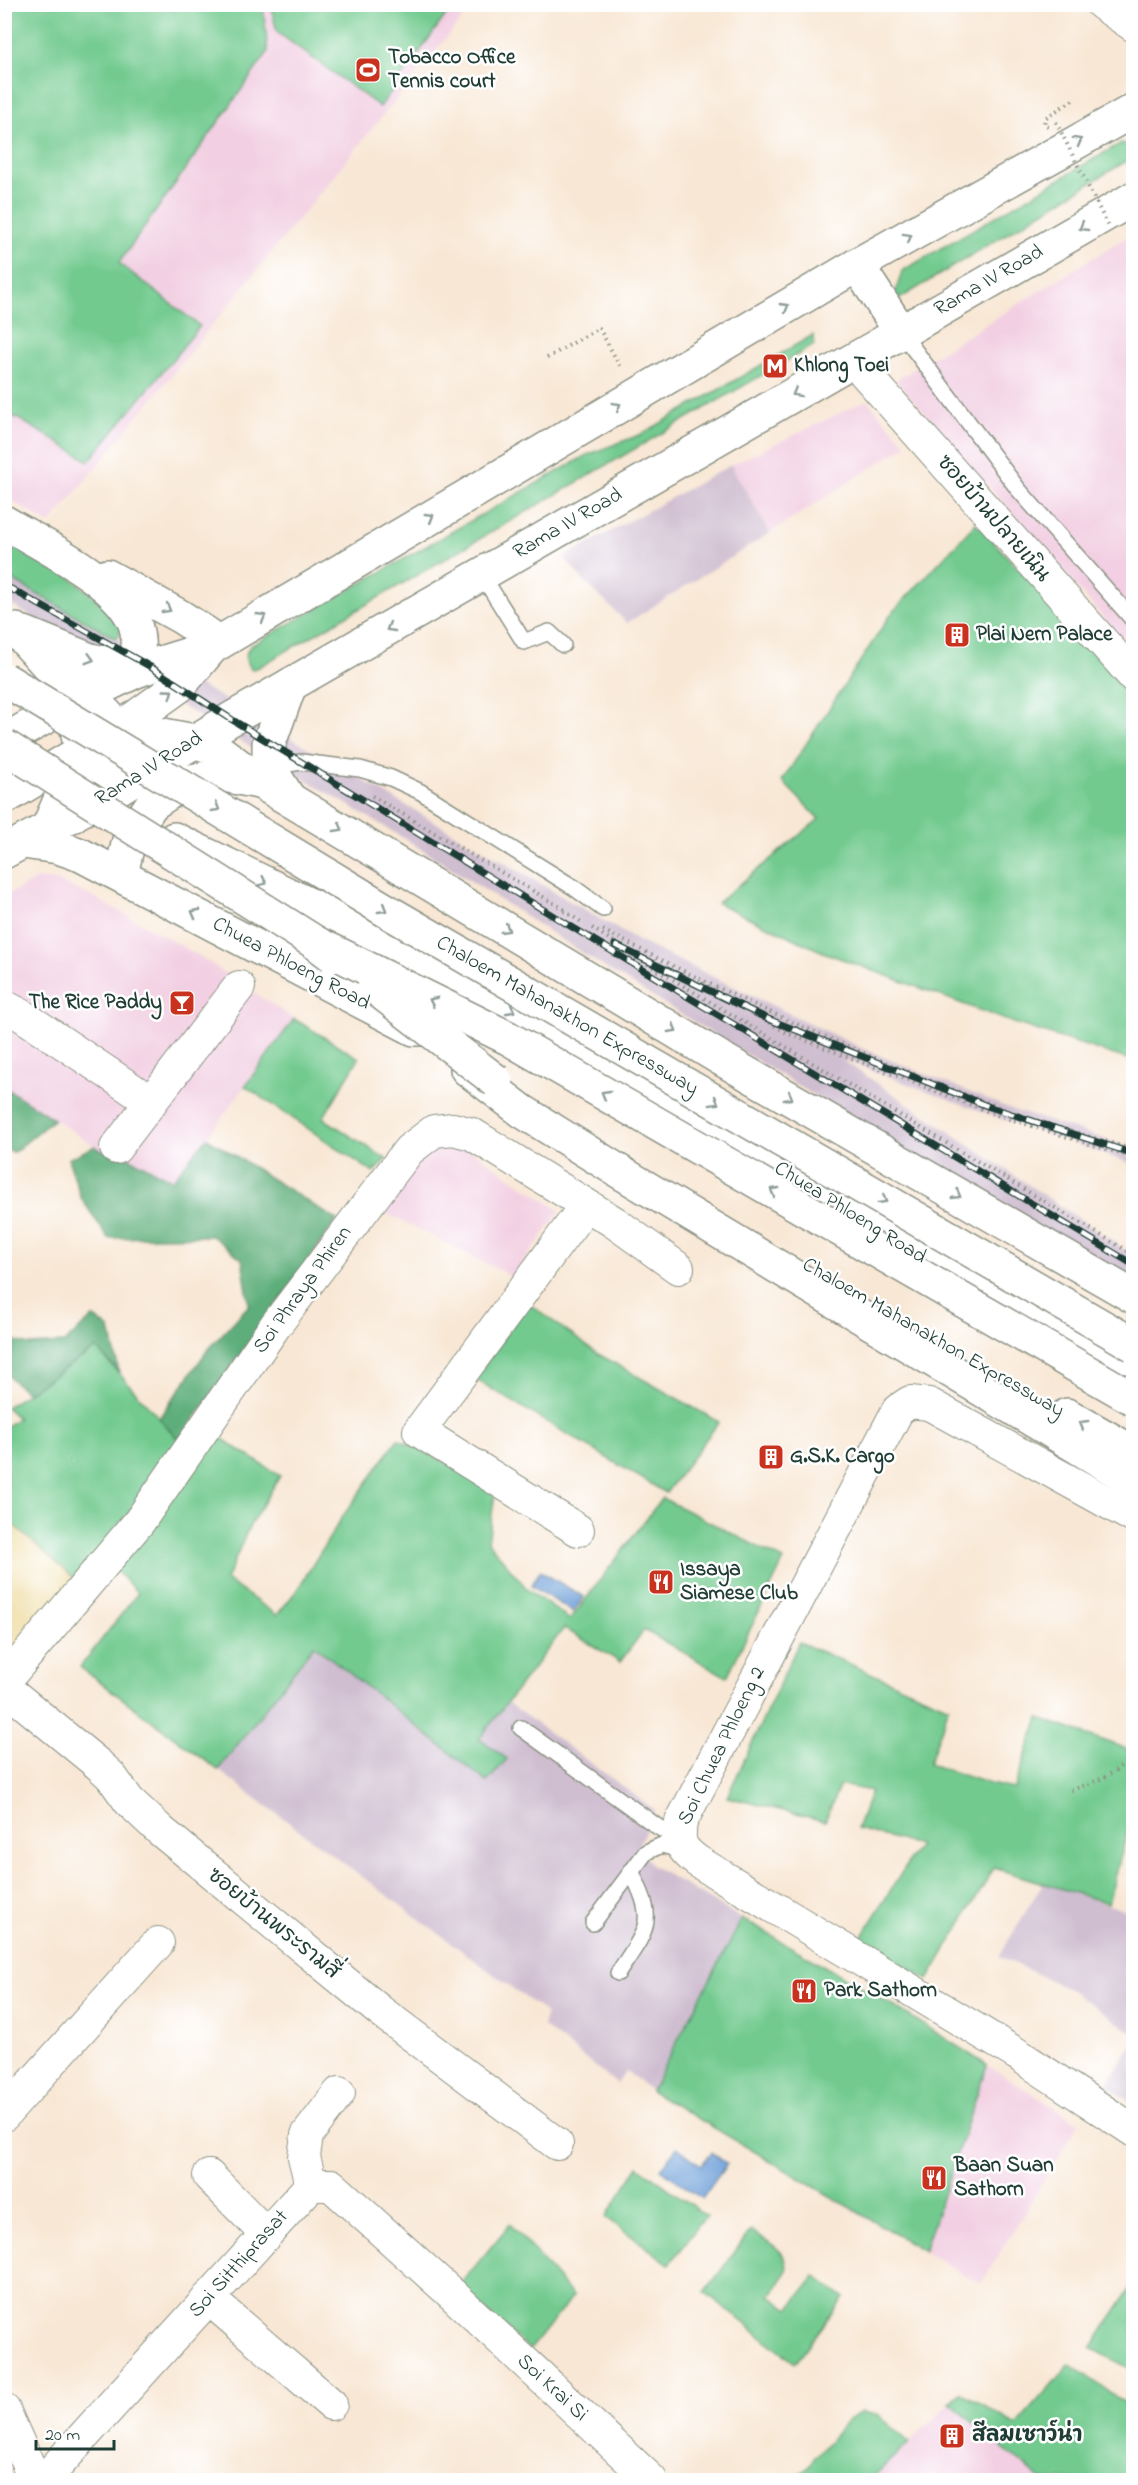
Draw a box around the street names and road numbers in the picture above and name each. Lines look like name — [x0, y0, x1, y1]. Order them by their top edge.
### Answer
street label: Rama IV Road — [929, 238, 1049, 324]
street label: ซอยบ้านปลายเนิน — [929, 449, 1057, 589]
street label: Rama IV Road — [508, 481, 628, 567]
street label: Rama IV Road — [89, 724, 209, 814]
street label: Chuea Phloeng Road — [206, 910, 375, 1020]
street label: Chaloem Mahanakhon Expressway — [429, 928, 704, 1105]
street label: Chuea Phloeng Road — [767, 1154, 932, 1274]
street label: Soi Phraya Phiren — [246, 1220, 361, 1361]
street label: Chaloem Mahanakhon Expressway — [795, 1250, 1070, 1427]
street label: Soi Chuea Phloeng 2 — [671, 1662, 775, 1831]
street label: ซอยบ้านพระรามสี่ — [200, 1857, 350, 1988]
street label: Soi Sitthiprasat — [182, 2203, 296, 2325]
street label: Soi Krai Si — [510, 2347, 594, 2429]

